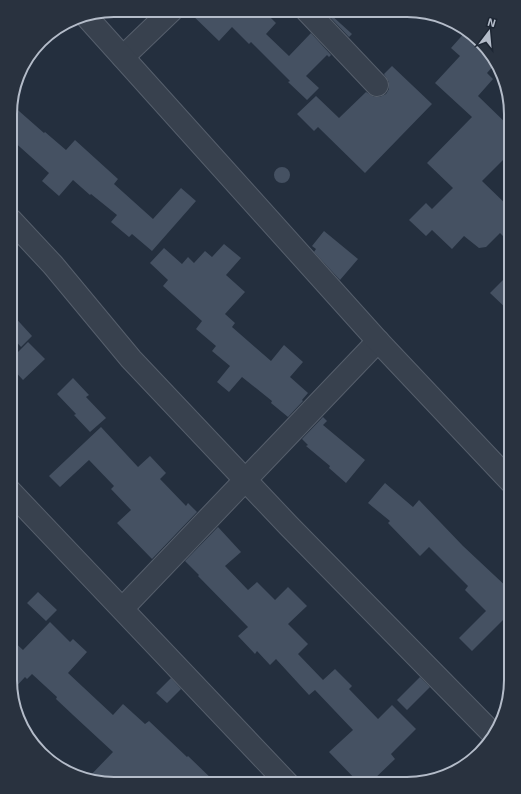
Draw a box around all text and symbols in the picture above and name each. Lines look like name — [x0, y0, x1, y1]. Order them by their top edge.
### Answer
north arrow — [469, 12, 509, 52]
text: N — [486, 15, 498, 29]

